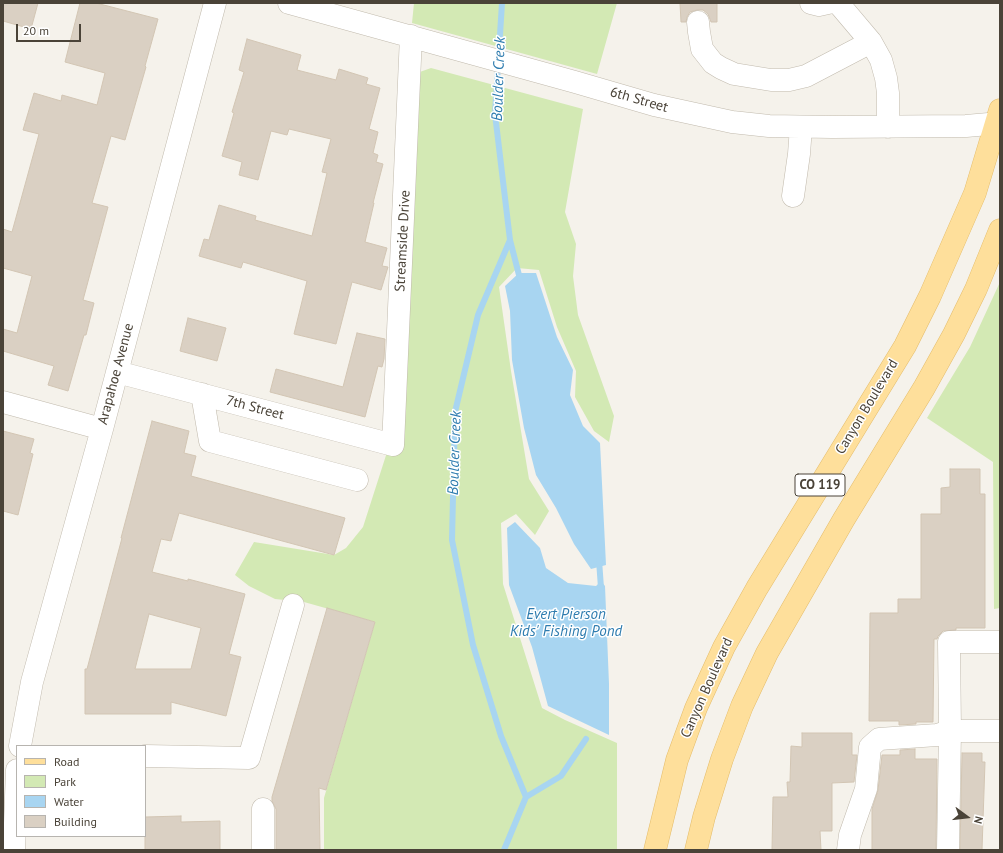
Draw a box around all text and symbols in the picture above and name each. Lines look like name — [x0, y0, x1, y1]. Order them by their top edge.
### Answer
scale bar — [18, 16, 83, 42]
text: 20 m — [23, 23, 49, 38]
water label: Boulder Creek — [489, 37, 509, 121]
street label: 6th Street — [608, 84, 670, 116]
street label: Streamside Drive — [392, 190, 414, 292]
street label: Arapahoe Avenue — [94, 322, 138, 426]
street label: Canyon Boulevard — [832, 357, 902, 457]
street label: 7th Street — [224, 392, 286, 424]
water label: Boulder Creek — [445, 411, 465, 495]
road number: CO 119 — [795, 474, 845, 496]
water label: Evert Pierson Kids' Fishing Pond — [510, 606, 622, 641]
street label: Canyon Boulevard — [677, 635, 737, 741]
legend — [16, 745, 146, 837]
text: Road — [54, 754, 79, 769]
text: Park — [54, 774, 76, 789]
text: Water — [54, 794, 84, 809]
north arrow — [947, 797, 987, 837]
text: Building — [54, 814, 97, 829]
text: N — [971, 815, 986, 825]

